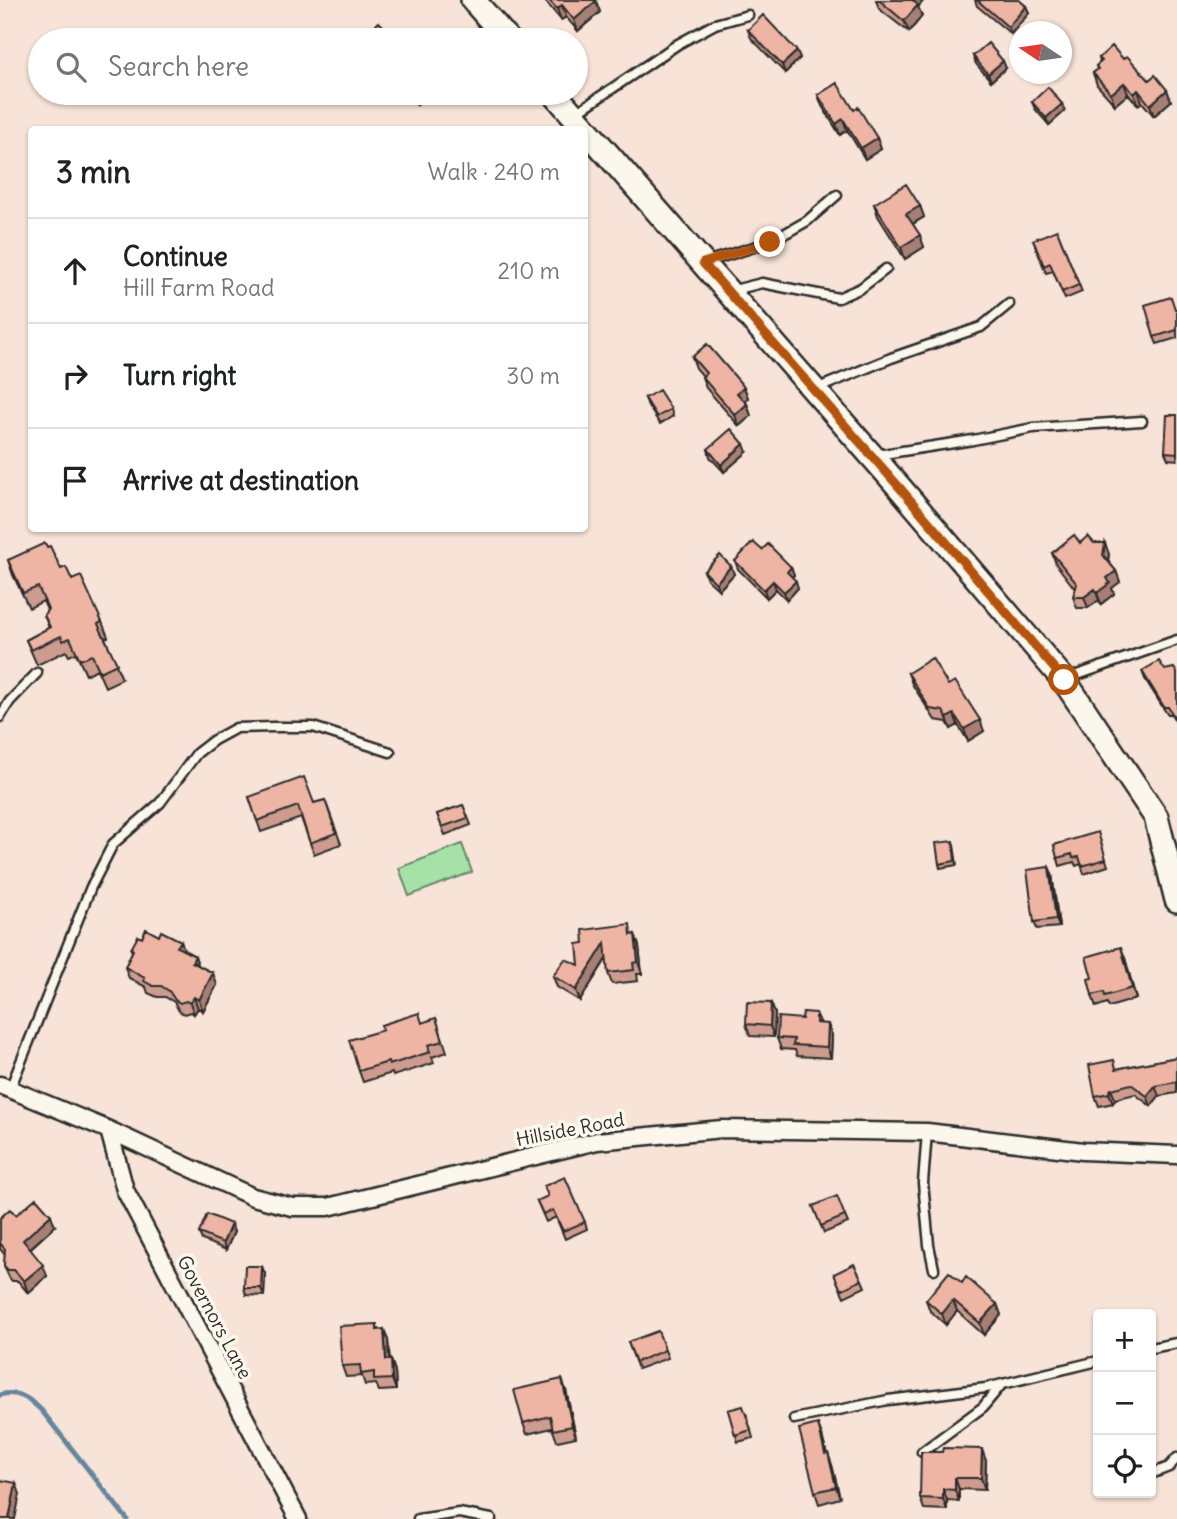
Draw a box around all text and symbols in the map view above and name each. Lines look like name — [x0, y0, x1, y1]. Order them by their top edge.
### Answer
north arrow — [1009, 21, 1072, 84]
search box — [28, 28, 588, 105]
icon: search — [52, 48, 90, 86]
text: Search here — [108, 50, 249, 83]
text: 3 min — [56, 153, 131, 191]
text: Walk · 240 m — [427, 157, 560, 186]
route end — [754, 226, 785, 257]
text: Continue — [123, 240, 228, 273]
icon: ahead — [56, 252, 94, 290]
text: 210 m — [497, 256, 560, 285]
text: Hill Farm Road — [123, 273, 274, 302]
icon: right — [56, 357, 94, 395]
text: Turn right — [123, 359, 236, 392]
text: 30 m — [506, 361, 560, 390]
icon: arrive — [56, 462, 94, 500]
text: Arrive at destination — [123, 464, 359, 497]
route start — [1048, 664, 1079, 695]
street label: Hillside Road — [514, 1107, 626, 1151]
street label: Governors Lane — [172, 1251, 258, 1383]
map controls — [1093, 1309, 1156, 1498]
button: + — [1093, 1309, 1156, 1372]
button: − — [1093, 1372, 1156, 1435]
button: locate — [1093, 1435, 1156, 1498]

